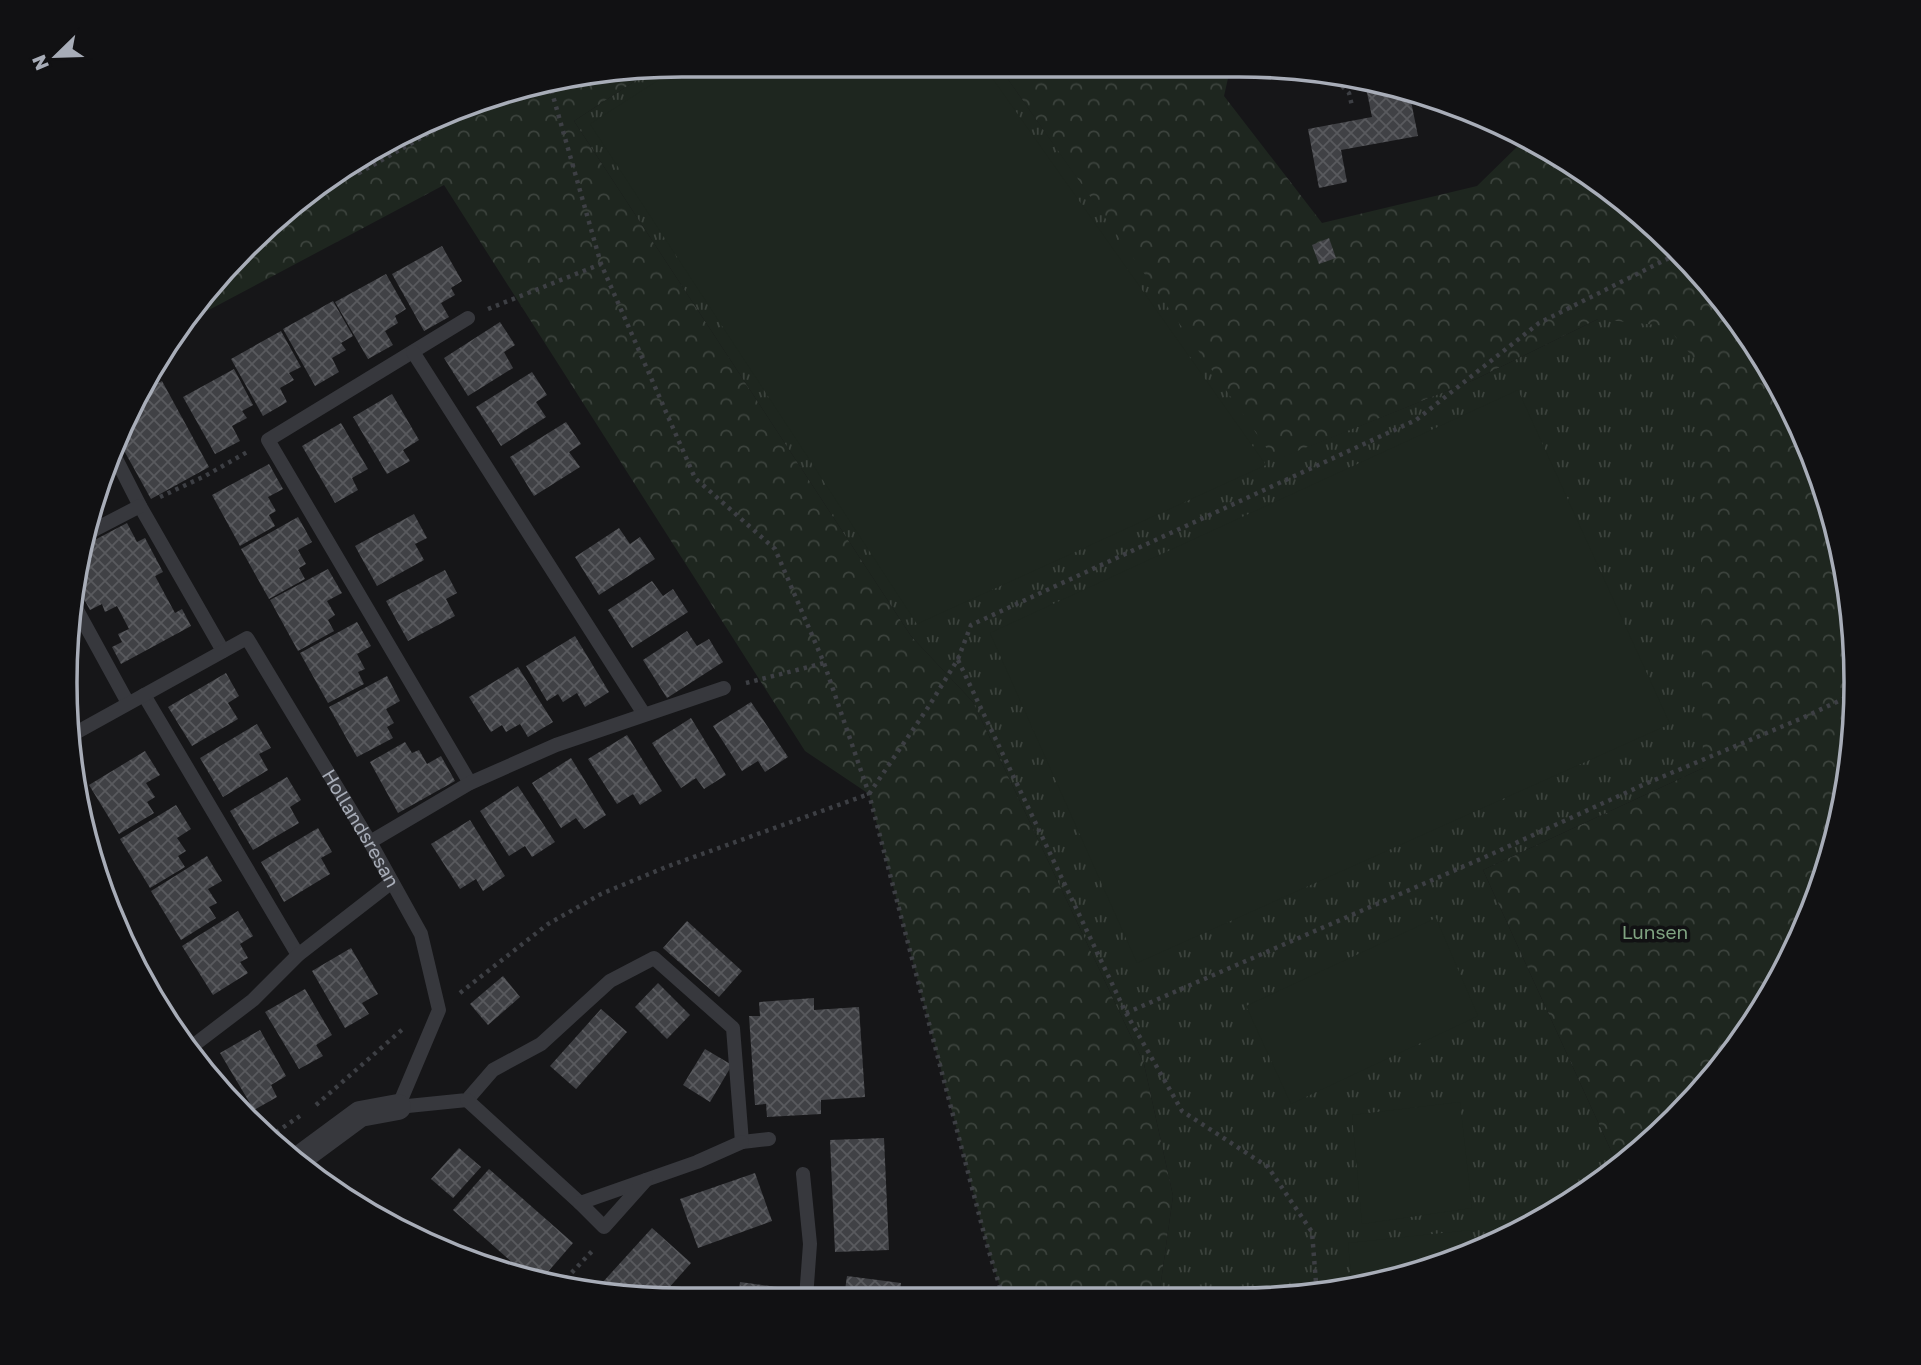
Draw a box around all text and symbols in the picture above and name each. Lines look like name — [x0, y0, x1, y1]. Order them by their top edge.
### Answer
north arrow — [21, 21, 91, 91]
text: N — [26, 52, 53, 74]
street label: Hollandsresan — [318, 765, 405, 891]
park label: Lunsen — [1622, 920, 1688, 943]

